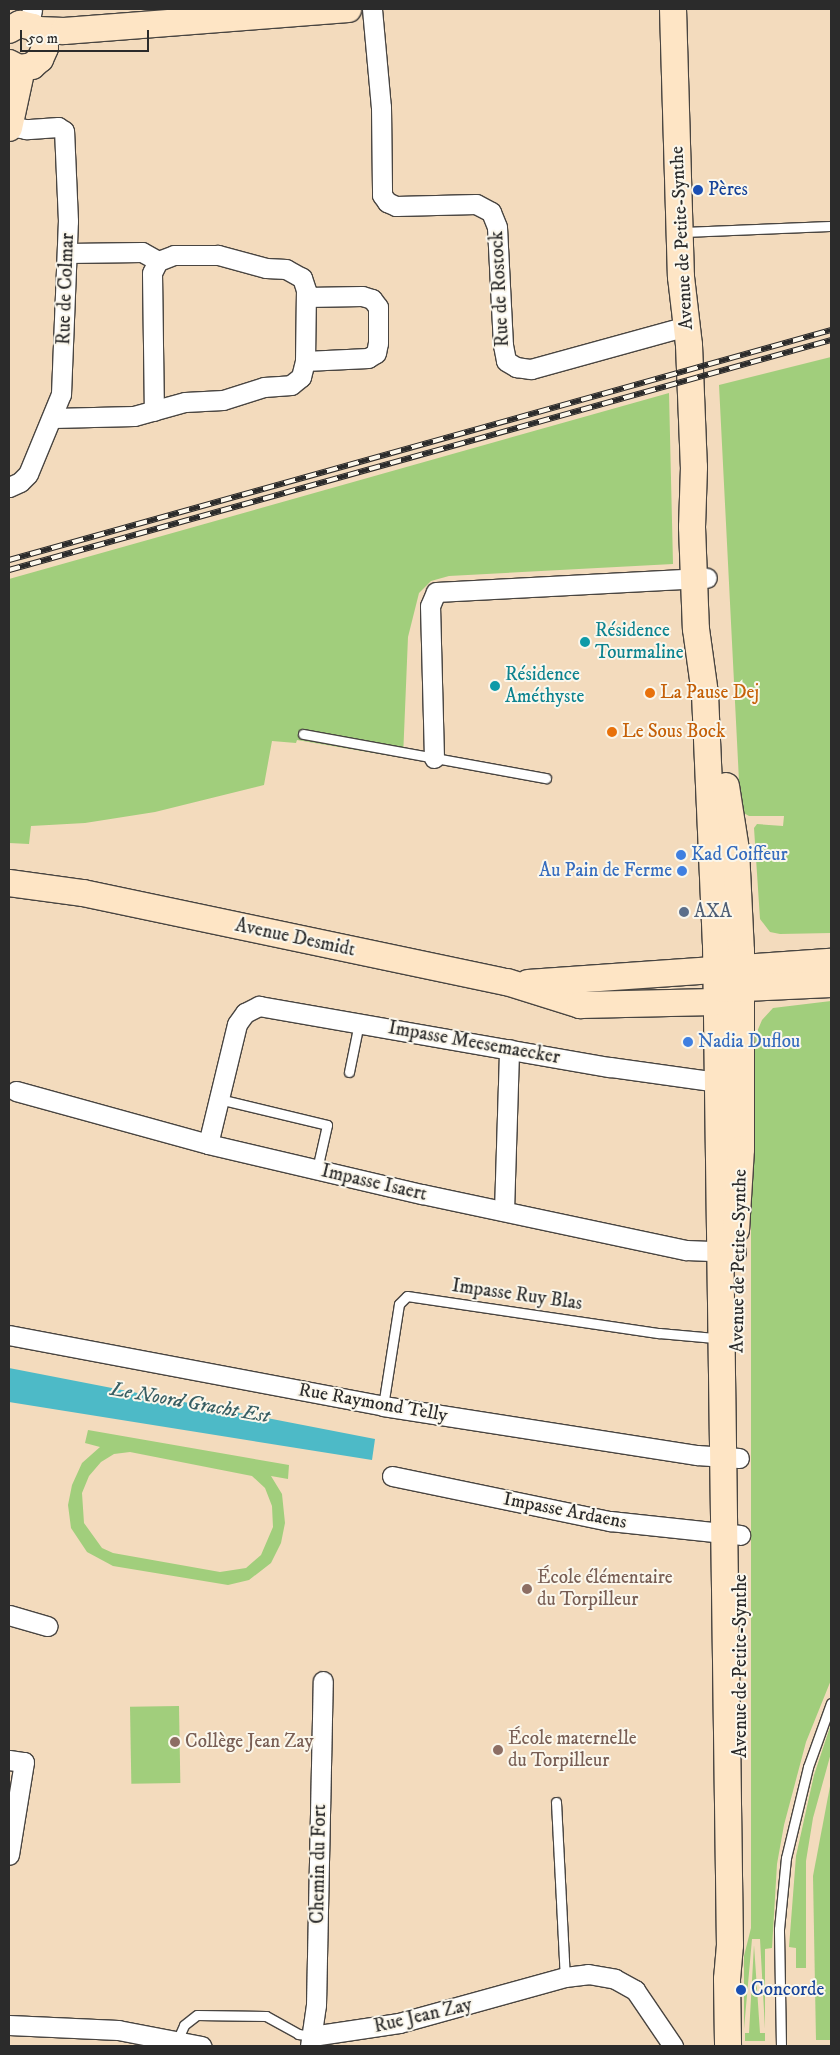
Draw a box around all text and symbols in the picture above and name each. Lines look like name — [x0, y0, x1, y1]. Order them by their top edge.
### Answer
scale bar — [22, 20, 151, 52]
text: 50 m — [28, 29, 58, 48]
street label: Avenue de Petite-Synthe — [666, 146, 698, 330]
place label: Pères — [708, 179, 748, 201]
marker: Pères — [692, 184, 704, 196]
street label: Rue de Rostock — [486, 230, 514, 348]
street label: Rue de Colmar — [53, 233, 79, 345]
place label: Résidence Tourmaline — [595, 620, 684, 664]
marker: Résidence Tourmaline — [579, 636, 591, 648]
place label: Résidence Améthyste — [505, 664, 584, 708]
marker: Résidence Améthyste — [489, 680, 501, 692]
place label: La Pause Dej — [660, 682, 759, 704]
marker: La Pause Dej — [644, 687, 656, 699]
place label: Le Sous Bock — [622, 721, 725, 743]
marker: Le Sous Bock — [606, 726, 618, 738]
place label: Kad Coiffeur — [691, 844, 787, 866]
marker: Kad Coiffeur — [675, 849, 687, 861]
place label: Au Pain de Ferme — [539, 860, 672, 882]
marker: Au Pain de Ferme — [676, 865, 688, 877]
place label: AXA — [694, 901, 732, 923]
marker: AXA — [678, 906, 690, 918]
street label: Avenue Desmidt — [233, 914, 357, 962]
street label: Impasse Meesemaecker — [386, 1017, 562, 1069]
place label: Nadia Duflou — [698, 1031, 800, 1053]
marker: Nadia Duflou — [682, 1036, 694, 1048]
street label: Impasse Isaert — [319, 1160, 429, 1206]
street label: Avenue de Petite-Synthe — [726, 1169, 752, 1353]
street label: Impasse Ruy Blas — [450, 1275, 584, 1315]
water label: Le Noord Gracht Est — [109, 1377, 271, 1429]
street label: Rue Raymond Telly — [297, 1379, 449, 1427]
street label: Impasse Ardaens — [501, 1488, 629, 1534]
place label: École élémentaire du Torpilleur — [537, 1567, 673, 1611]
street label: Avenue de Petite-Synthe — [730, 1574, 752, 1758]
marker: École élémentaire du Torpilleur — [521, 1583, 533, 1595]
place label: École maternelle du Torpilleur — [508, 1728, 637, 1772]
place label: Collège Jean Zay — [185, 1731, 314, 1753]
marker: Collège Jean Zay — [169, 1736, 181, 1748]
marker: École maternelle du Torpilleur — [492, 1744, 504, 1756]
street label: Chemin du Fort — [307, 1804, 331, 1924]
place label: Concorde — [751, 1979, 824, 2001]
marker: Concorde — [735, 1984, 747, 1996]
street label: Rue Jean Zay — [372, 1994, 474, 2038]

